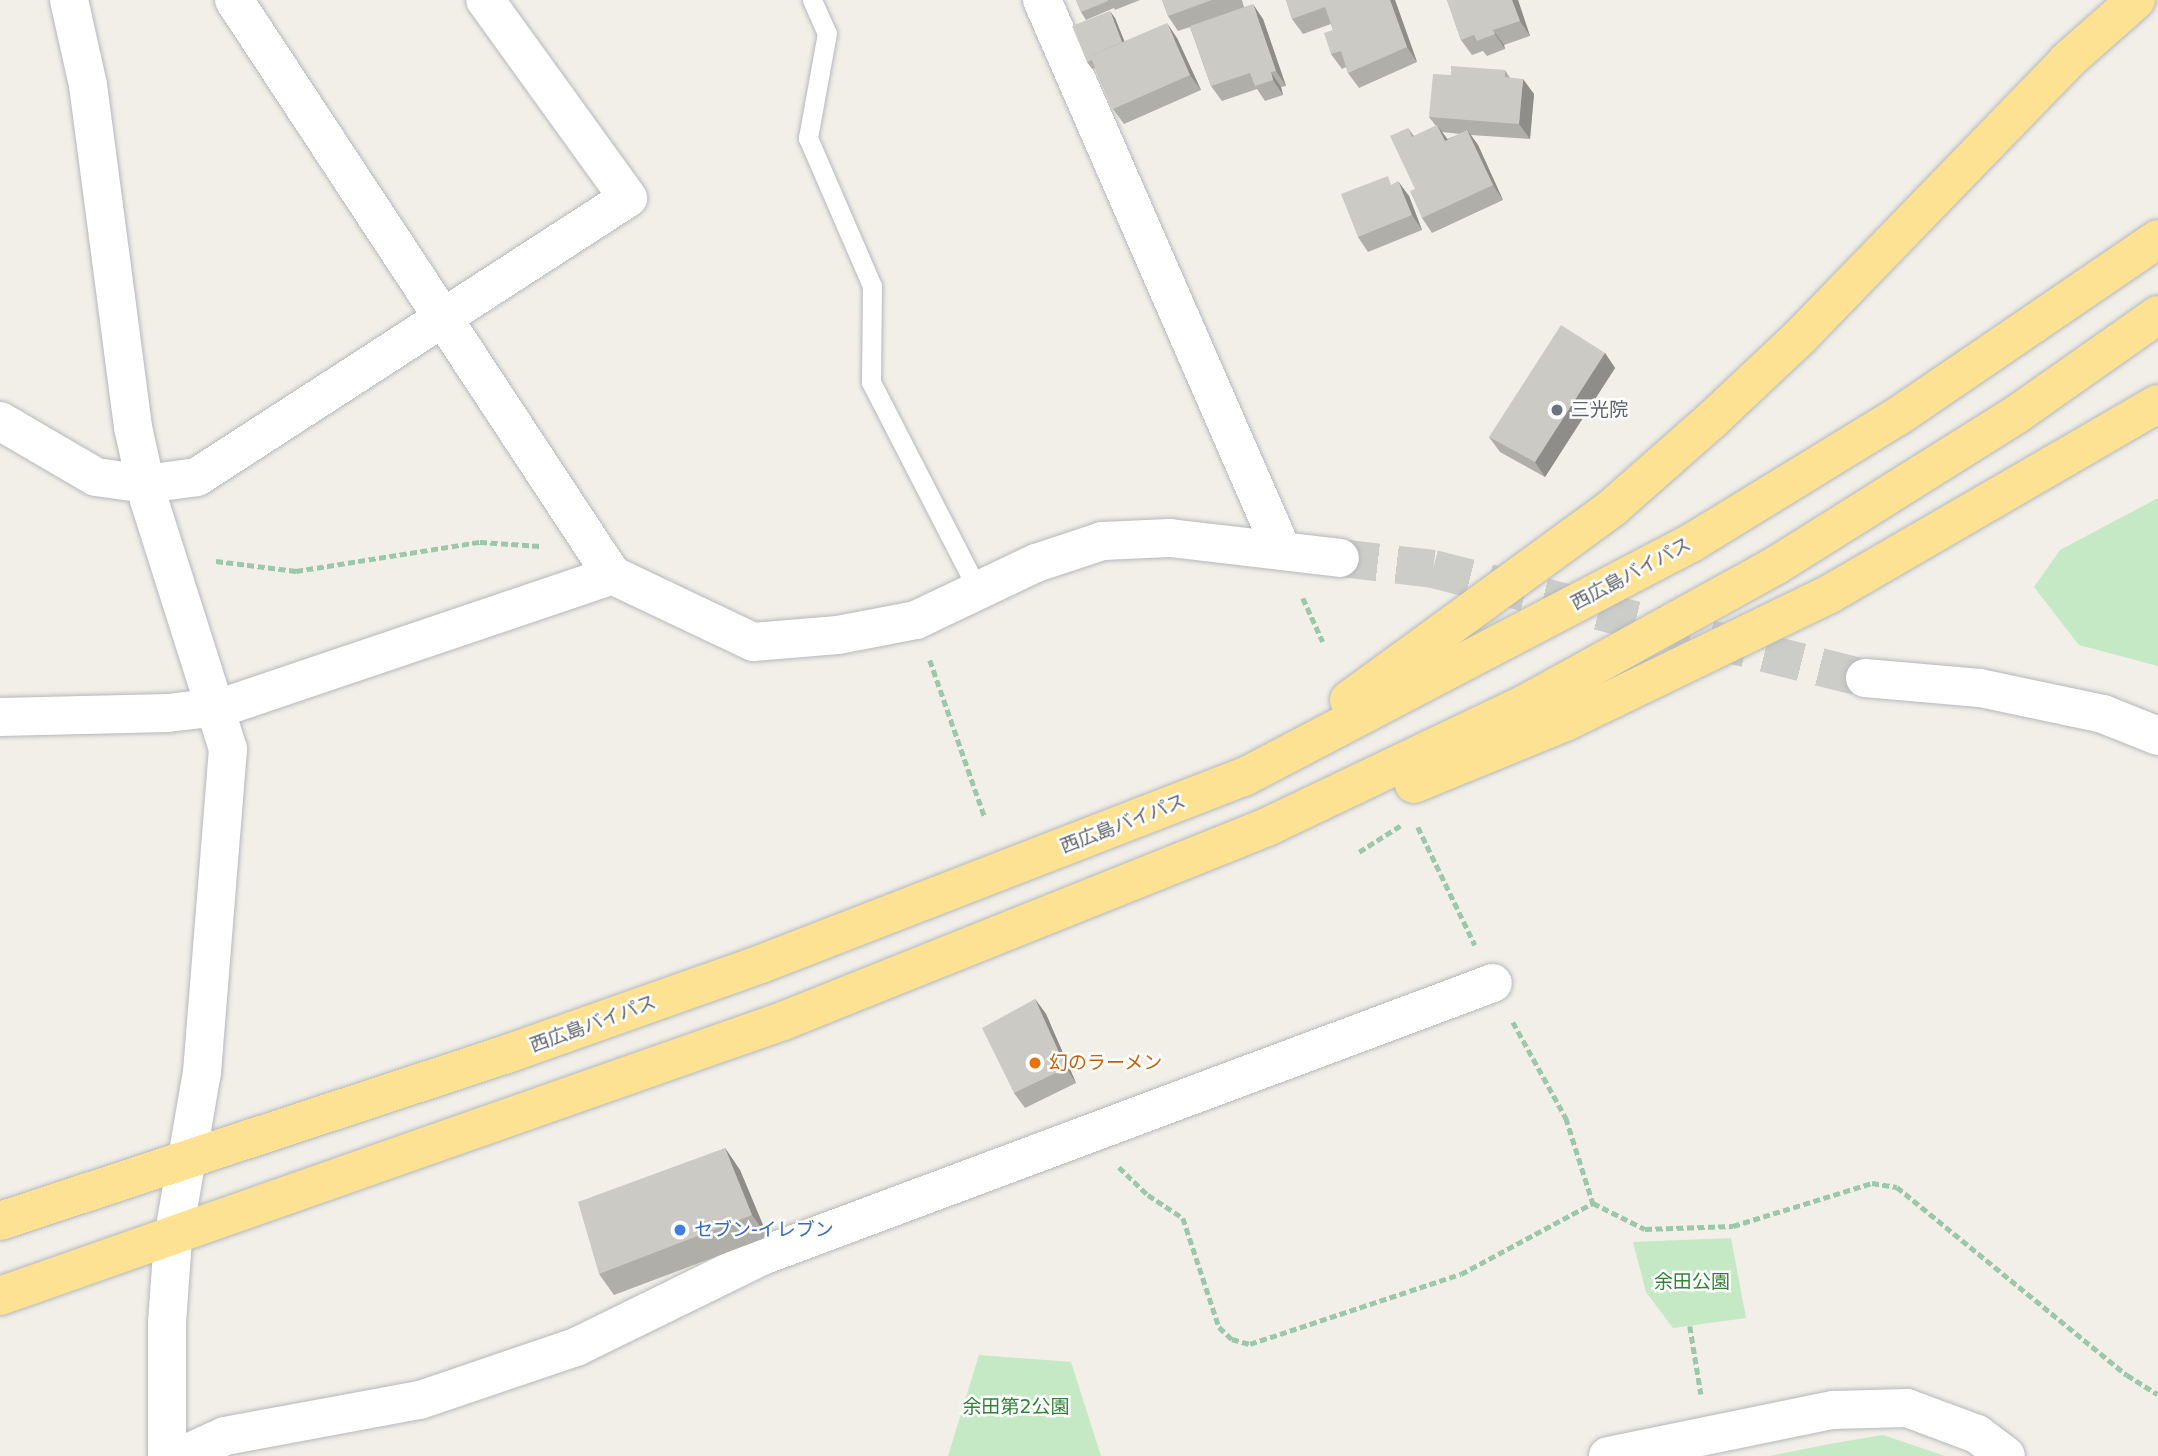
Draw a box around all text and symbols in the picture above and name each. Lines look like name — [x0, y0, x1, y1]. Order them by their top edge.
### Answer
place label: 三光院 — [1571, 399, 1628, 421]
marker: 三光院 — [1549, 402, 1565, 418]
street label: 西広島バイパス — [1567, 533, 1695, 615]
street label: 西広島バイパス — [1057, 790, 1189, 858]
street label: 西広島バイパス — [527, 991, 659, 1057]
place label: 幻のラーメン — [1049, 1052, 1163, 1074]
marker: 幻のラーメン — [1027, 1055, 1043, 1071]
place label: セブン-イレブン — [694, 1219, 834, 1241]
marker: セブン-イレブン — [672, 1222, 688, 1238]
park label: 余田公園 — [1654, 1271, 1730, 1293]
park label: 余田第2公園 — [962, 1396, 1070, 1418]

